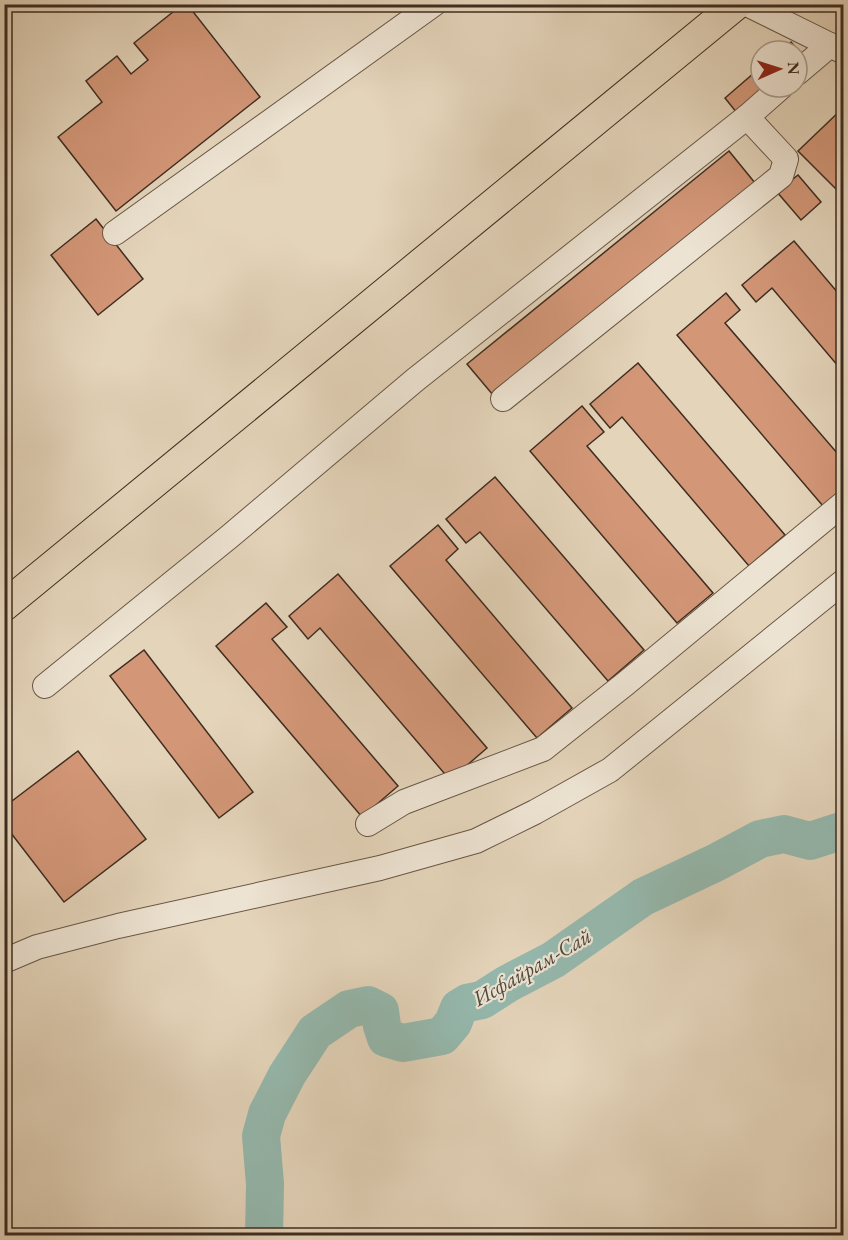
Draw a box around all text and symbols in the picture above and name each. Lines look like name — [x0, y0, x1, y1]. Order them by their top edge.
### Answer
north arrow — [749, 39, 809, 99]
text: N — [783, 61, 804, 75]
water label: Исфайрам-Сай — [466, 921, 597, 1013]

